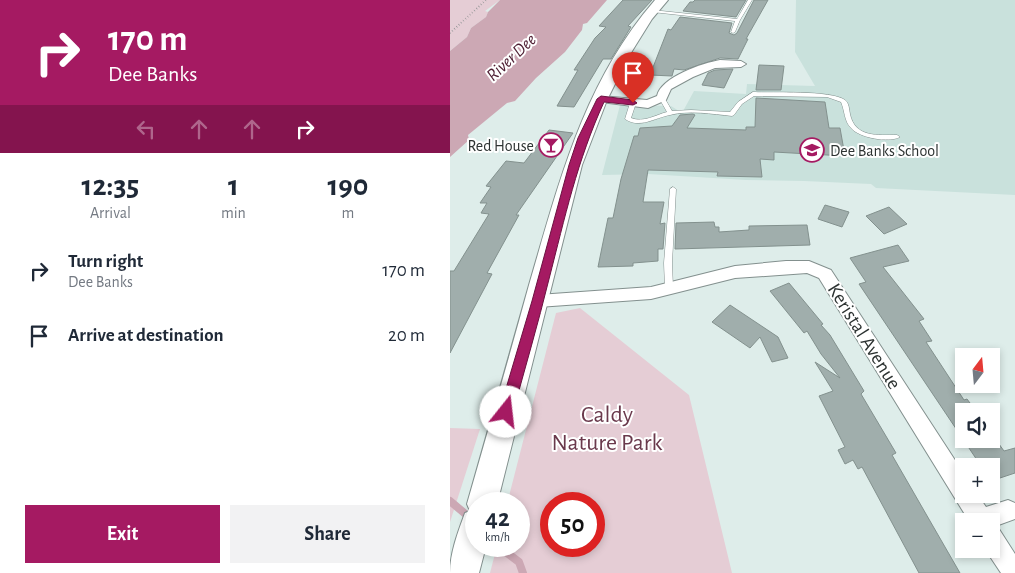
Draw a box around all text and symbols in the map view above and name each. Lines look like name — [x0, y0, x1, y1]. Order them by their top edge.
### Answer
icon: right — [25, 20, 90, 85]
text: 170 m — [108, 22, 188, 57]
water label: River Dee — [483, 30, 540, 85]
pin — [612, 52, 654, 103]
icon: arrive — [619, 59, 647, 87]
text: Dee Banks — [108, 63, 197, 85]
icon: left — [132, 115, 160, 143]
icon: ahead — [185, 115, 213, 143]
icon: ahead — [238, 115, 266, 143]
icon: right — [291, 115, 319, 143]
bar icon: Red House — [538, 132, 564, 158]
school or university icon: Dee Banks School — [799, 137, 825, 163]
place label: Red House — [467, 138, 534, 154]
place label: Dee Banks School — [830, 143, 939, 159]
text: 12:35 — [82, 171, 139, 201]
text: 1 — [228, 171, 239, 201]
text: 190 — [327, 171, 368, 201]
text: Arrival — [90, 205, 131, 221]
text: min — [221, 205, 246, 221]
text: m — [342, 205, 354, 221]
text: Turn right — [68, 252, 143, 271]
icon: right — [25, 257, 53, 285]
text: 170 m — [382, 261, 425, 280]
text: Dee Banks — [68, 274, 133, 290]
street label: Keristal Avenue — [824, 280, 905, 393]
icon: arrive — [25, 322, 53, 350]
text: Arrive at destination — [68, 326, 224, 345]
text: 20 m — [388, 326, 425, 345]
north arrow — [955, 348, 1000, 392]
map controls — [955, 348, 1000, 558]
position arrow — [479, 385, 531, 437]
park label: Caldy Nature Park — [552, 403, 662, 455]
button: sound — [955, 403, 1000, 448]
button: + — [955, 458, 1000, 503]
speed limit sign: 50 — [540, 492, 605, 557]
button: Exit — [25, 505, 220, 563]
button: Share — [230, 505, 425, 563]
text: 42 — [485, 506, 510, 531]
button: − — [955, 513, 1000, 558]
text: km/h — [485, 531, 510, 543]

